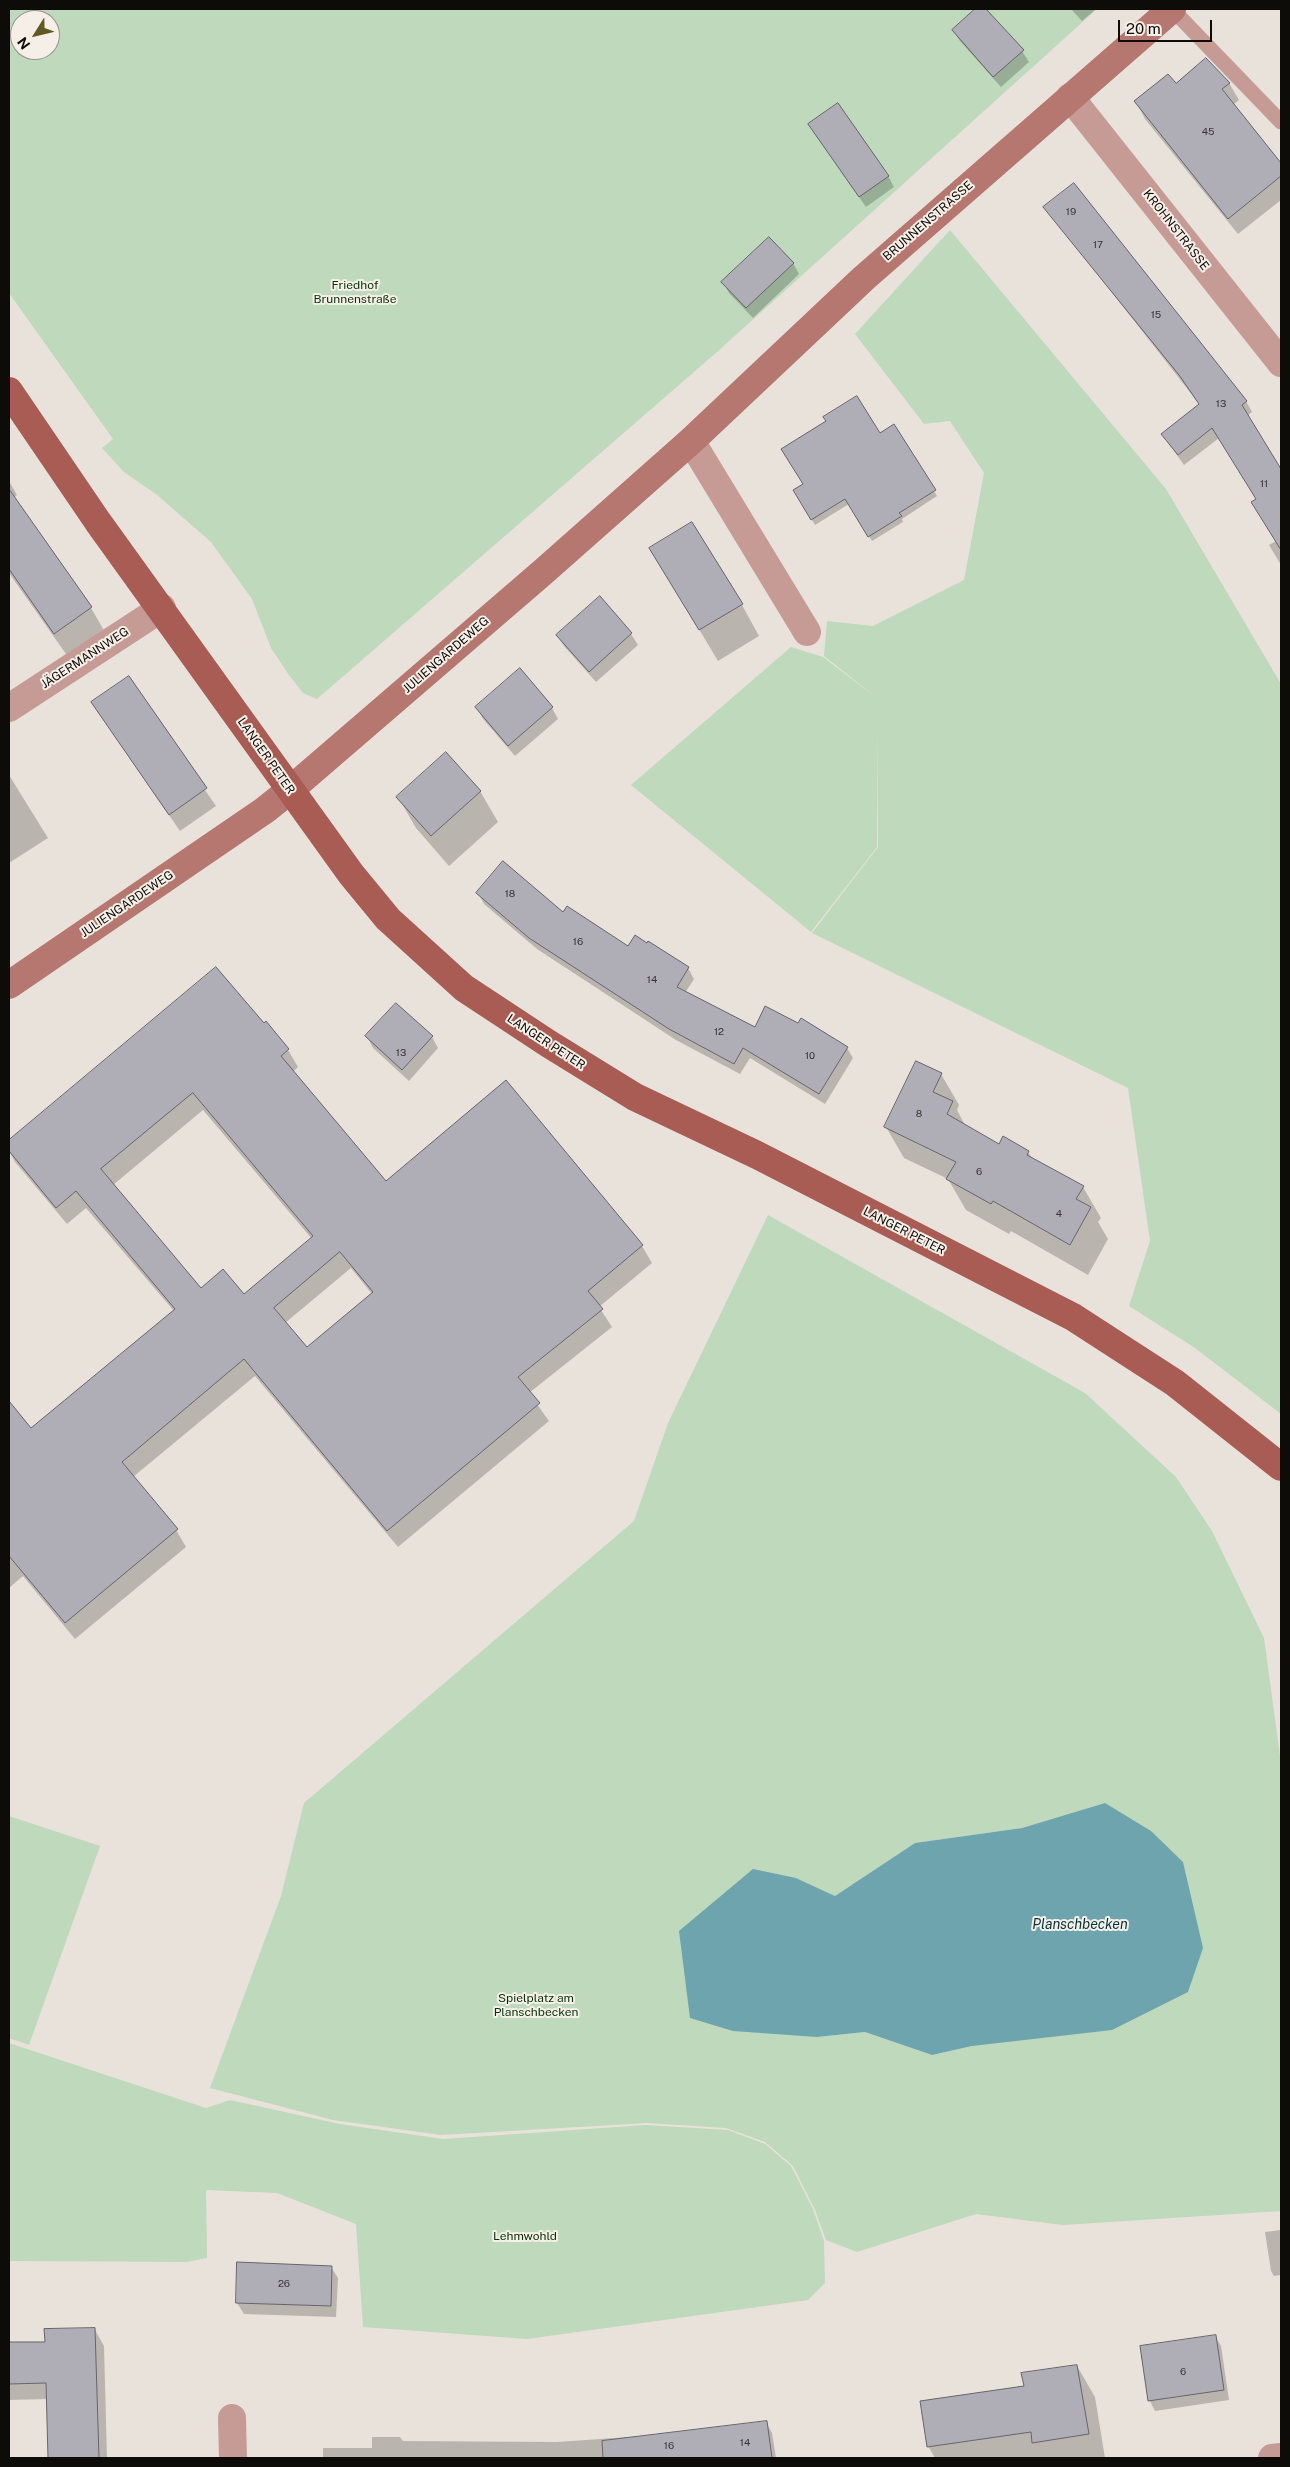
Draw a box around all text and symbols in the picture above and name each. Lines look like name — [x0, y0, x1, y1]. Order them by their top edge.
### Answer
north arrow — [10, 10, 60, 60]
scale bar — [1120, 10, 1214, 42]
text: 20 m — [1126, 20, 1161, 37]
text: N — [14, 34, 33, 52]
house number: 45 — [1202, 126, 1214, 138]
street label: BRUNNENSTRASSE — [880, 178, 976, 264]
street label: KROHNSTRASSE — [1140, 187, 1212, 273]
house number: 19 — [1066, 206, 1076, 218]
house number: 17 — [1093, 239, 1103, 251]
park label: Friedhof Brunnenstraße — [314, 278, 396, 306]
house number: 15 — [1151, 309, 1161, 321]
house number: 13 — [1216, 398, 1226, 410]
house number: 11 — [1260, 478, 1268, 490]
street label: JULIENGARDEWEG — [400, 614, 492, 696]
street label: JÄGERMANNWEG — [38, 624, 132, 692]
street label: LANGER PETER — [234, 715, 298, 797]
street label: JULIENGARDEWEG — [78, 868, 176, 940]
house number: 18 — [505, 888, 515, 900]
house number: 16 — [573, 936, 583, 948]
house number: 14 — [647, 974, 657, 986]
street label: LANGER PETER — [504, 1011, 588, 1073]
house number: 12 — [714, 1026, 724, 1038]
house number: 13 — [396, 1047, 406, 1059]
house number: 10 — [805, 1050, 815, 1062]
house number: 8 — [916, 1108, 922, 1120]
house number: 6 — [976, 1166, 982, 1178]
street label: LANGER PETER — [861, 1204, 947, 1258]
house number: 4 — [1056, 1208, 1062, 1220]
water label: Planschbecken — [1032, 1917, 1128, 1933]
park label: Spielplatz am Planschbecken — [494, 1991, 578, 2019]
park label: Lehmwohld — [493, 2229, 557, 2243]
house number: 26 — [278, 2278, 290, 2290]
house number: 6 — [1180, 2366, 1186, 2378]
house number: 14 — [740, 2437, 750, 2449]
house number: 16 — [664, 2440, 674, 2452]

